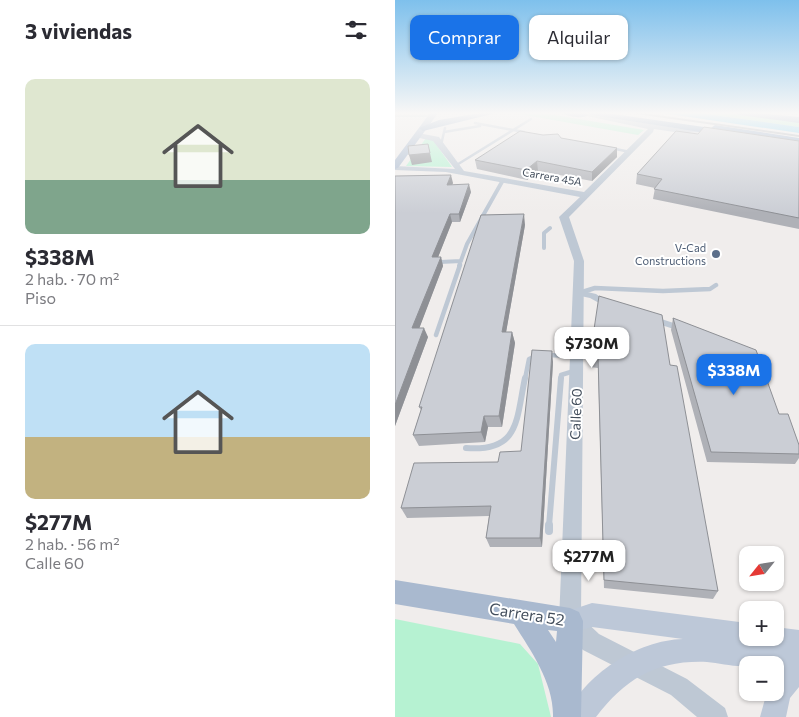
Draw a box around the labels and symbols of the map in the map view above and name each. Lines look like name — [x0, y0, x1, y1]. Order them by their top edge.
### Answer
street label: Carrera 45A — [521, 165, 583, 188]
place label: V-Cad Constructions — [635, 241, 706, 267]
marker: V-Cad Constructions — [710, 248, 722, 260]
pin: $730M — [557, 326, 627, 369]
pin: $338M — [699, 354, 769, 396]
street label: Calle 60 — [566, 388, 585, 440]
pin: $277M — [554, 540, 624, 582]
north arrow — [739, 546, 784, 591]
street label: Carrera 52 — [488, 598, 566, 629]

